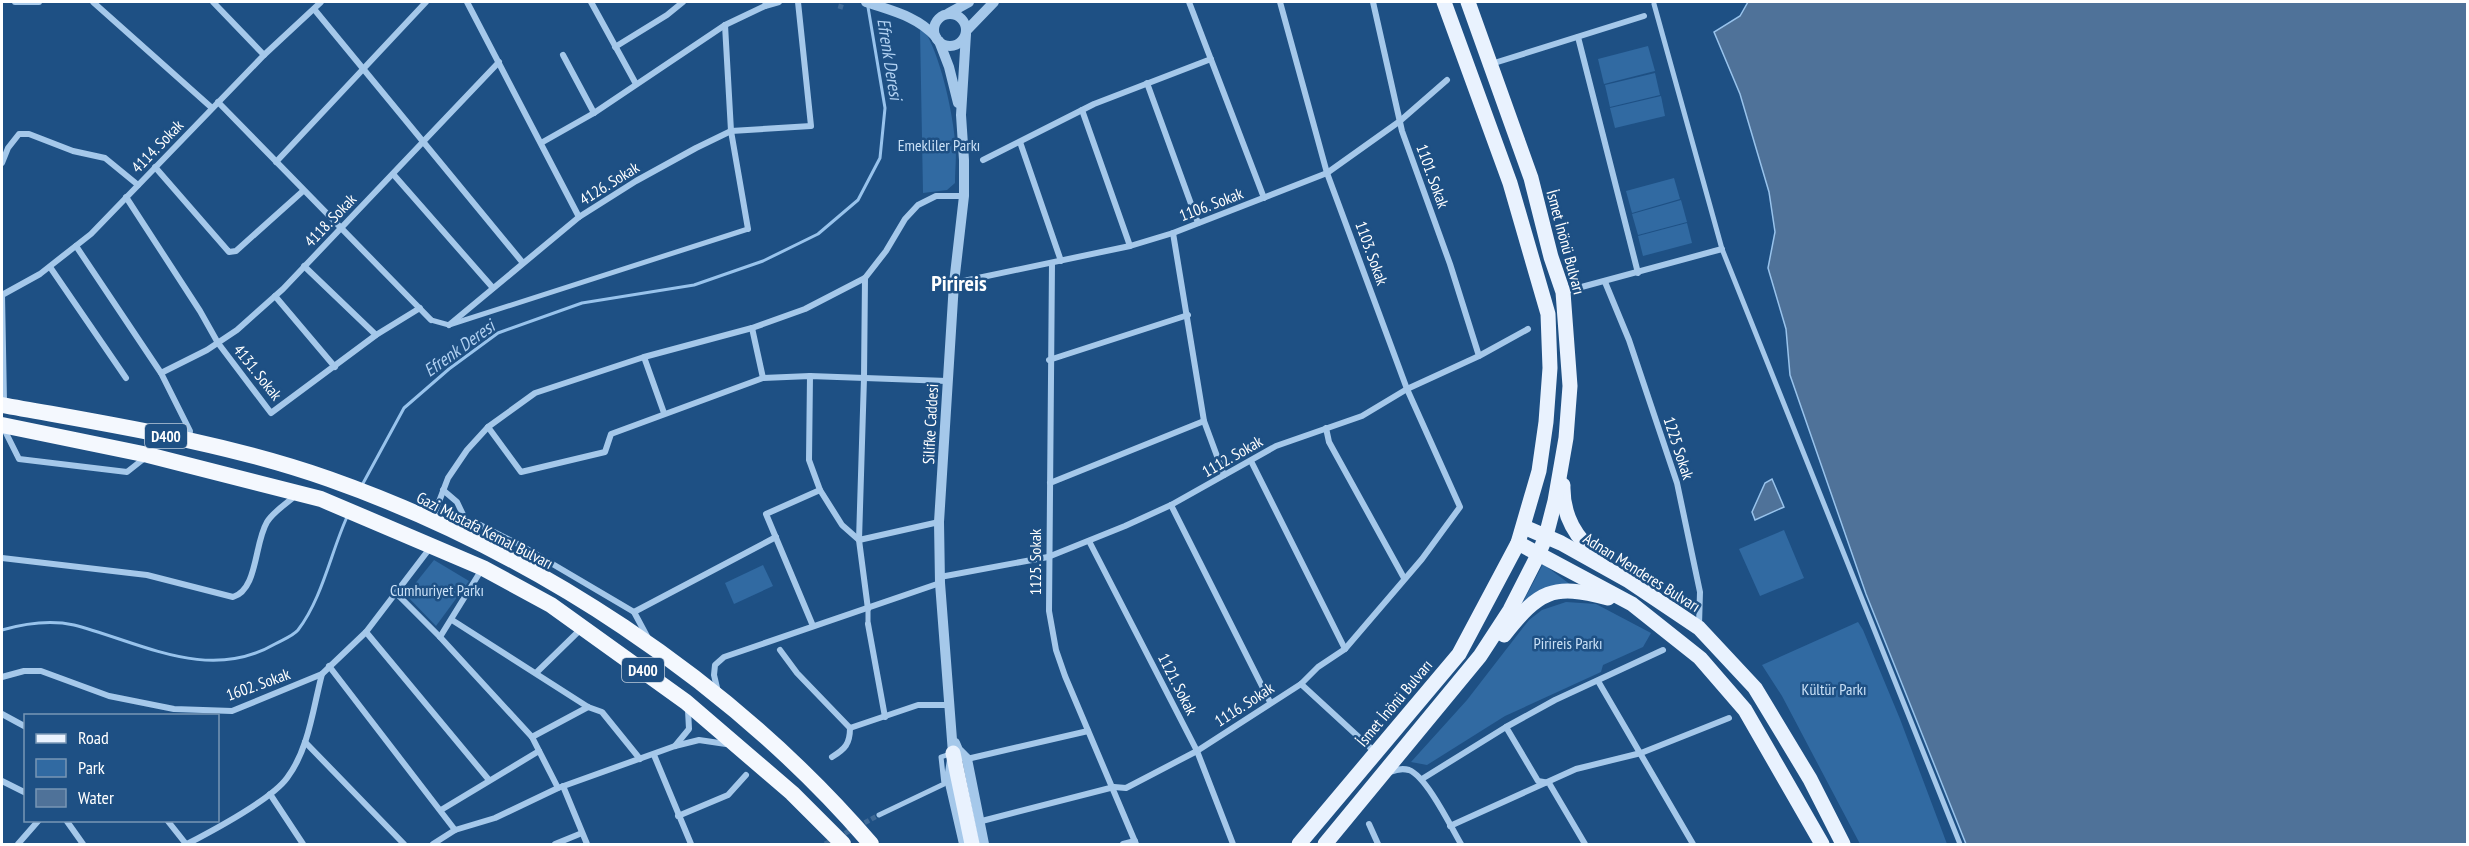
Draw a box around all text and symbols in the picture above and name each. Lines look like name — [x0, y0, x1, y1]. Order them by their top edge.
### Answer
water label: Efrenk Deresi — [872, 17, 908, 103]
street label: 4114. Sokak — [127, 115, 188, 177]
park label: Emekliler Parkı — [898, 135, 980, 155]
street label: 1101. Sokak — [1412, 141, 1454, 211]
street label: 4126. Sokak — [575, 156, 643, 209]
street label: 1106. Sokak — [1176, 182, 1246, 225]
street label: İsmet İnönü Bulvarı — [1542, 187, 1590, 297]
street label: 4118. Sokak — [300, 189, 361, 251]
street label: 1103. Sokak — [1351, 218, 1393, 288]
district label: Pirireis — [931, 269, 987, 297]
water label: Efrenk Deresi — [419, 313, 501, 381]
street label: 4131. Sokak — [229, 340, 287, 405]
street label: Silifke Caddesi — [918, 383, 942, 465]
street label: 1225 Sokak — [1659, 414, 1699, 483]
road number: D400 — [145, 424, 187, 448]
street label: 1112. Sokak — [1198, 430, 1267, 481]
street label: Gazi Mustafa Kemal Bulvarı — [413, 487, 557, 573]
street label: 1125. Sokak — [1025, 528, 1045, 595]
street label: Adnan Menderes Bulvarı — [1580, 528, 1704, 616]
park label: Cumhuriyet Parkı — [390, 580, 484, 600]
park label: Pirireis Parkı — [1533, 633, 1603, 653]
street label: 1121. Sokak — [1154, 650, 1202, 719]
street label: İsmet İnönü Bulvarı — [1352, 655, 1436, 751]
road number: D400 — [622, 658, 664, 682]
street label: 1602. Sokak — [223, 663, 293, 705]
street label: 1116. Sokak — [1211, 677, 1278, 731]
park label: Kültür Parkı — [1802, 679, 1866, 699]
legend — [24, 714, 219, 822]
text: Road — [78, 726, 109, 749]
text: Park — [78, 756, 105, 779]
text: Water — [78, 786, 114, 809]

